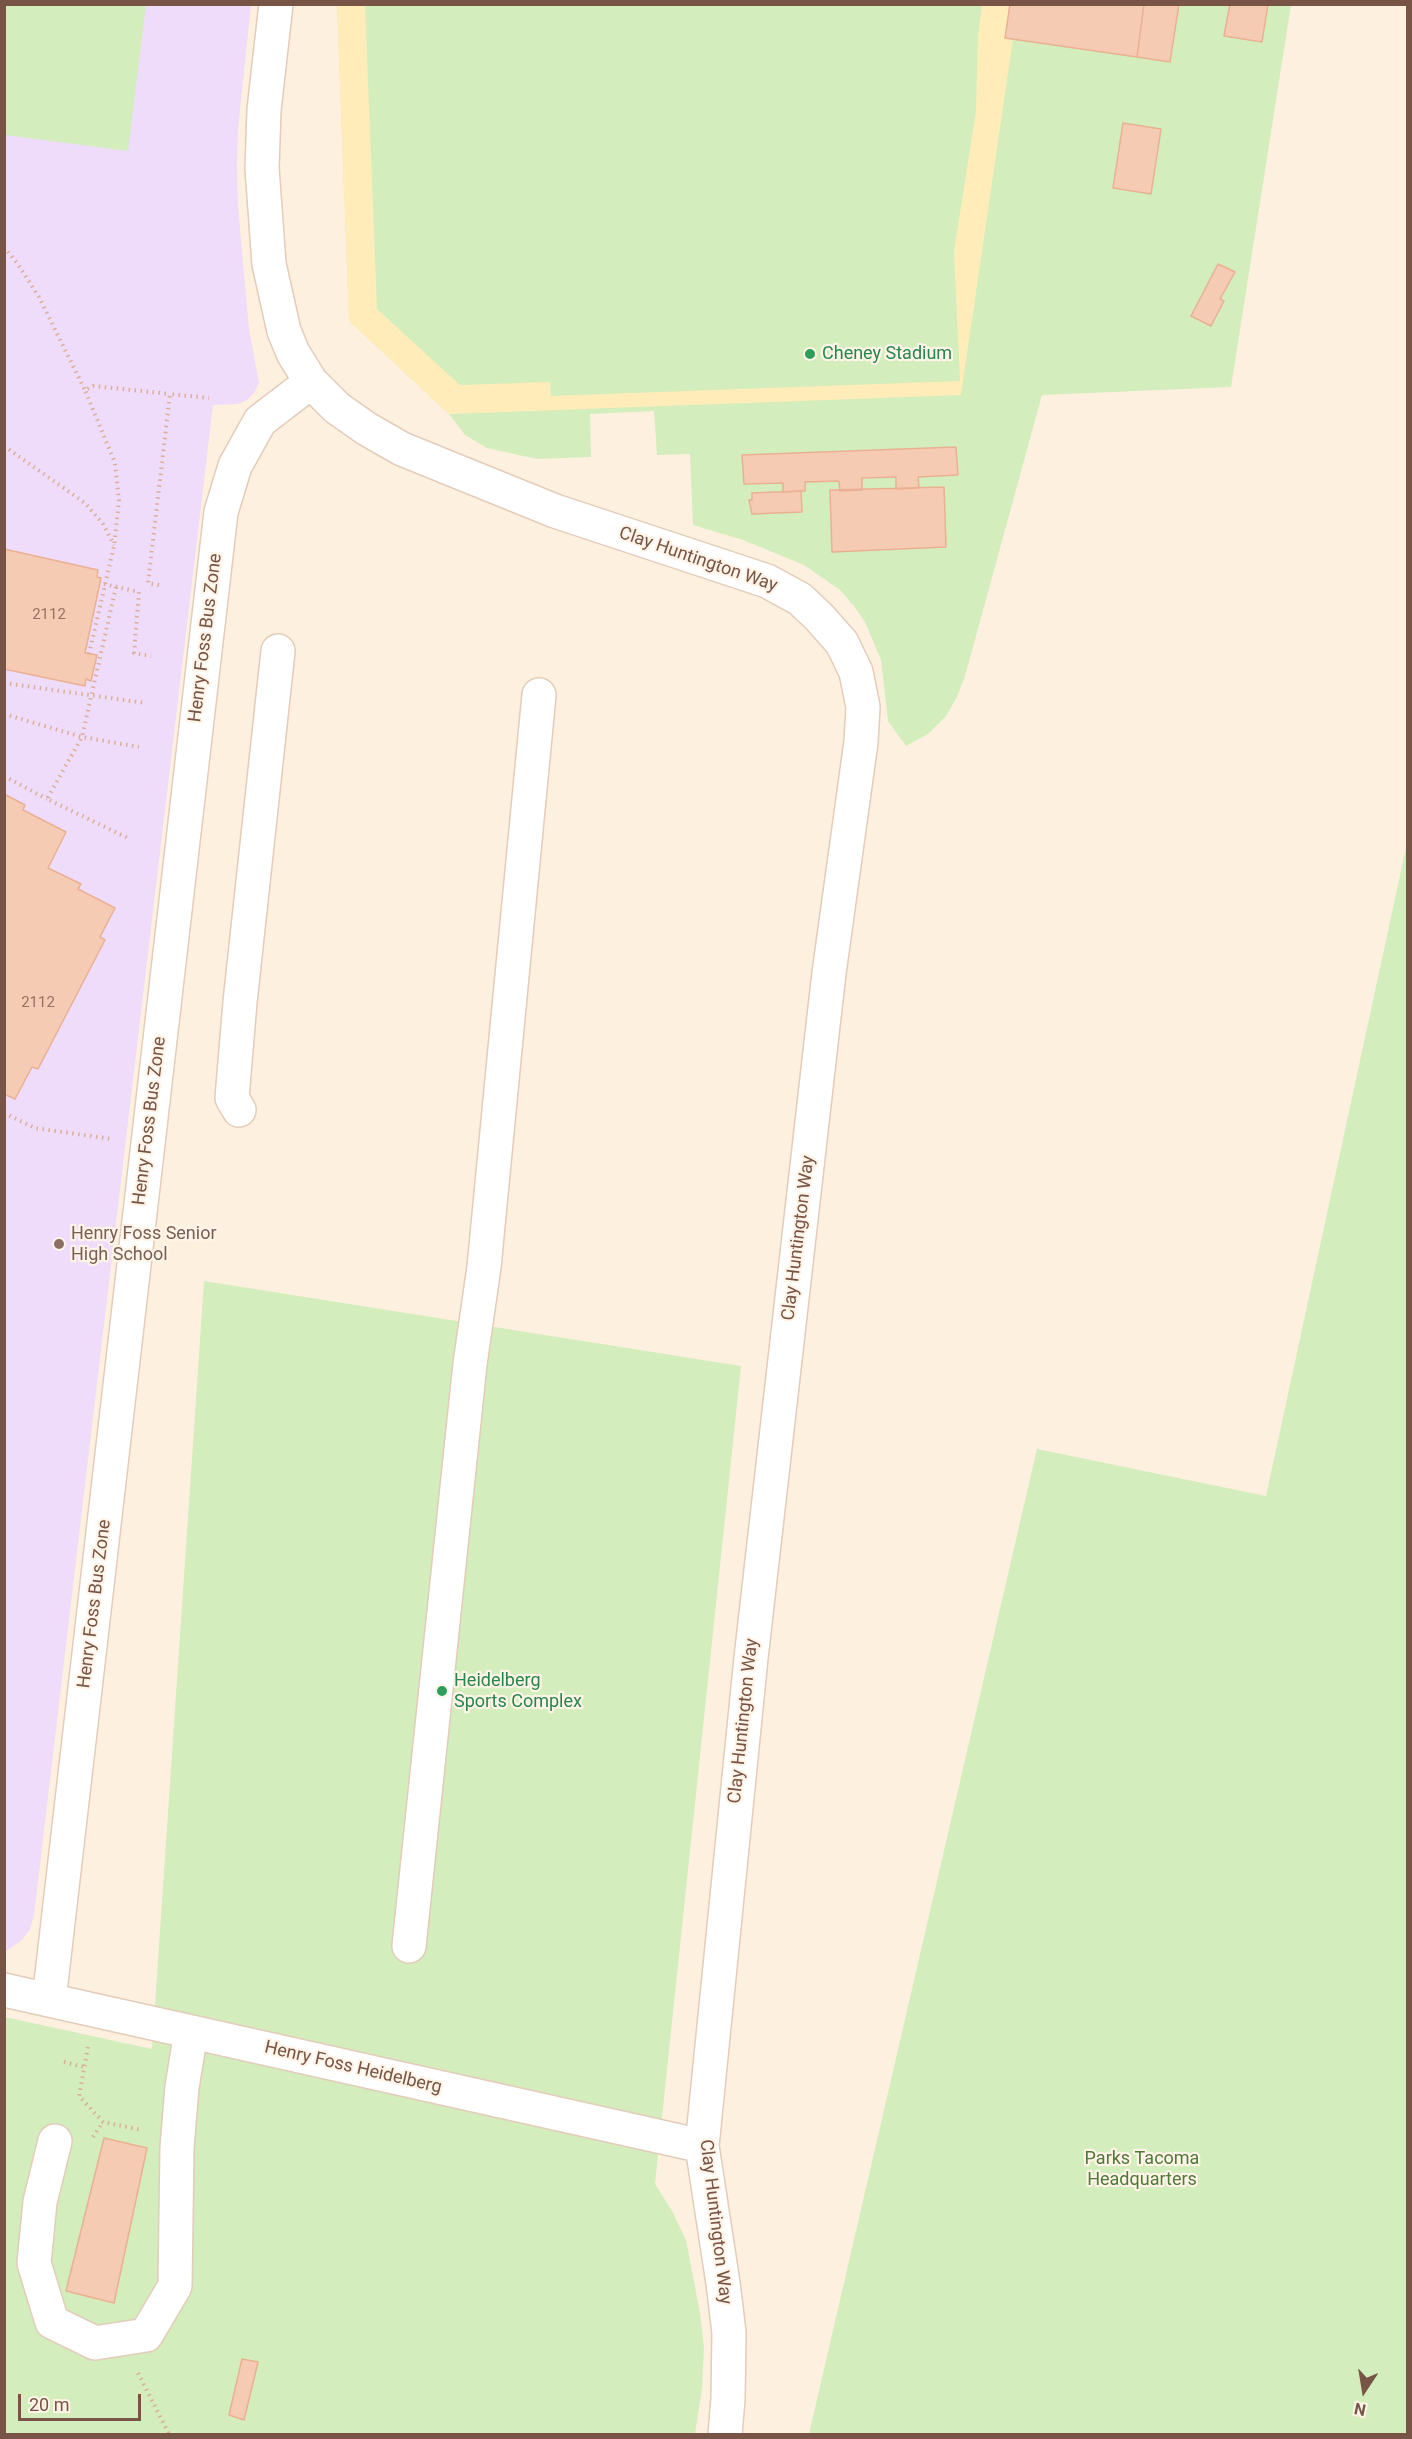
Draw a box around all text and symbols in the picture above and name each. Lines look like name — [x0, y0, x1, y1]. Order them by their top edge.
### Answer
place label: Cheney Stadium — [822, 343, 952, 365]
marker: Cheney Stadium — [803, 347, 817, 361]
street label: Clay Huntington Way — [616, 523, 780, 597]
street label: Henry Foss Bus Zone — [185, 552, 227, 724]
house number: 2112 — [32, 606, 66, 624]
house number: 2112 — [21, 994, 55, 1012]
street label: Henry Foss Bus Zone — [129, 1035, 171, 1207]
street label: Clay Huntington Way — [778, 1154, 820, 1322]
place label: Henry Foss Senior High School — [71, 1223, 217, 1266]
marker: Henry Foss Senior High School — [52, 1237, 66, 1251]
street label: Henry Foss Bus Zone — [74, 1518, 116, 1690]
street label: Clay Huntington Way — [725, 1637, 763, 1805]
place label: Heidelberg Sports Complex — [454, 1670, 582, 1712]
marker: Heidelberg Sports Complex — [435, 1684, 449, 1698]
street label: Henry Foss Heidelberg — [262, 2037, 444, 2099]
street label: Clay Huntington Way — [694, 2138, 736, 2306]
park label: Parks Tacoma Headquarters — [1085, 2148, 1199, 2190]
north arrow — [1334, 2361, 1394, 2421]
scale bar — [21, 2382, 144, 2420]
text: 20 m — [29, 2394, 69, 2415]
text: N — [1353, 2399, 1368, 2420]

